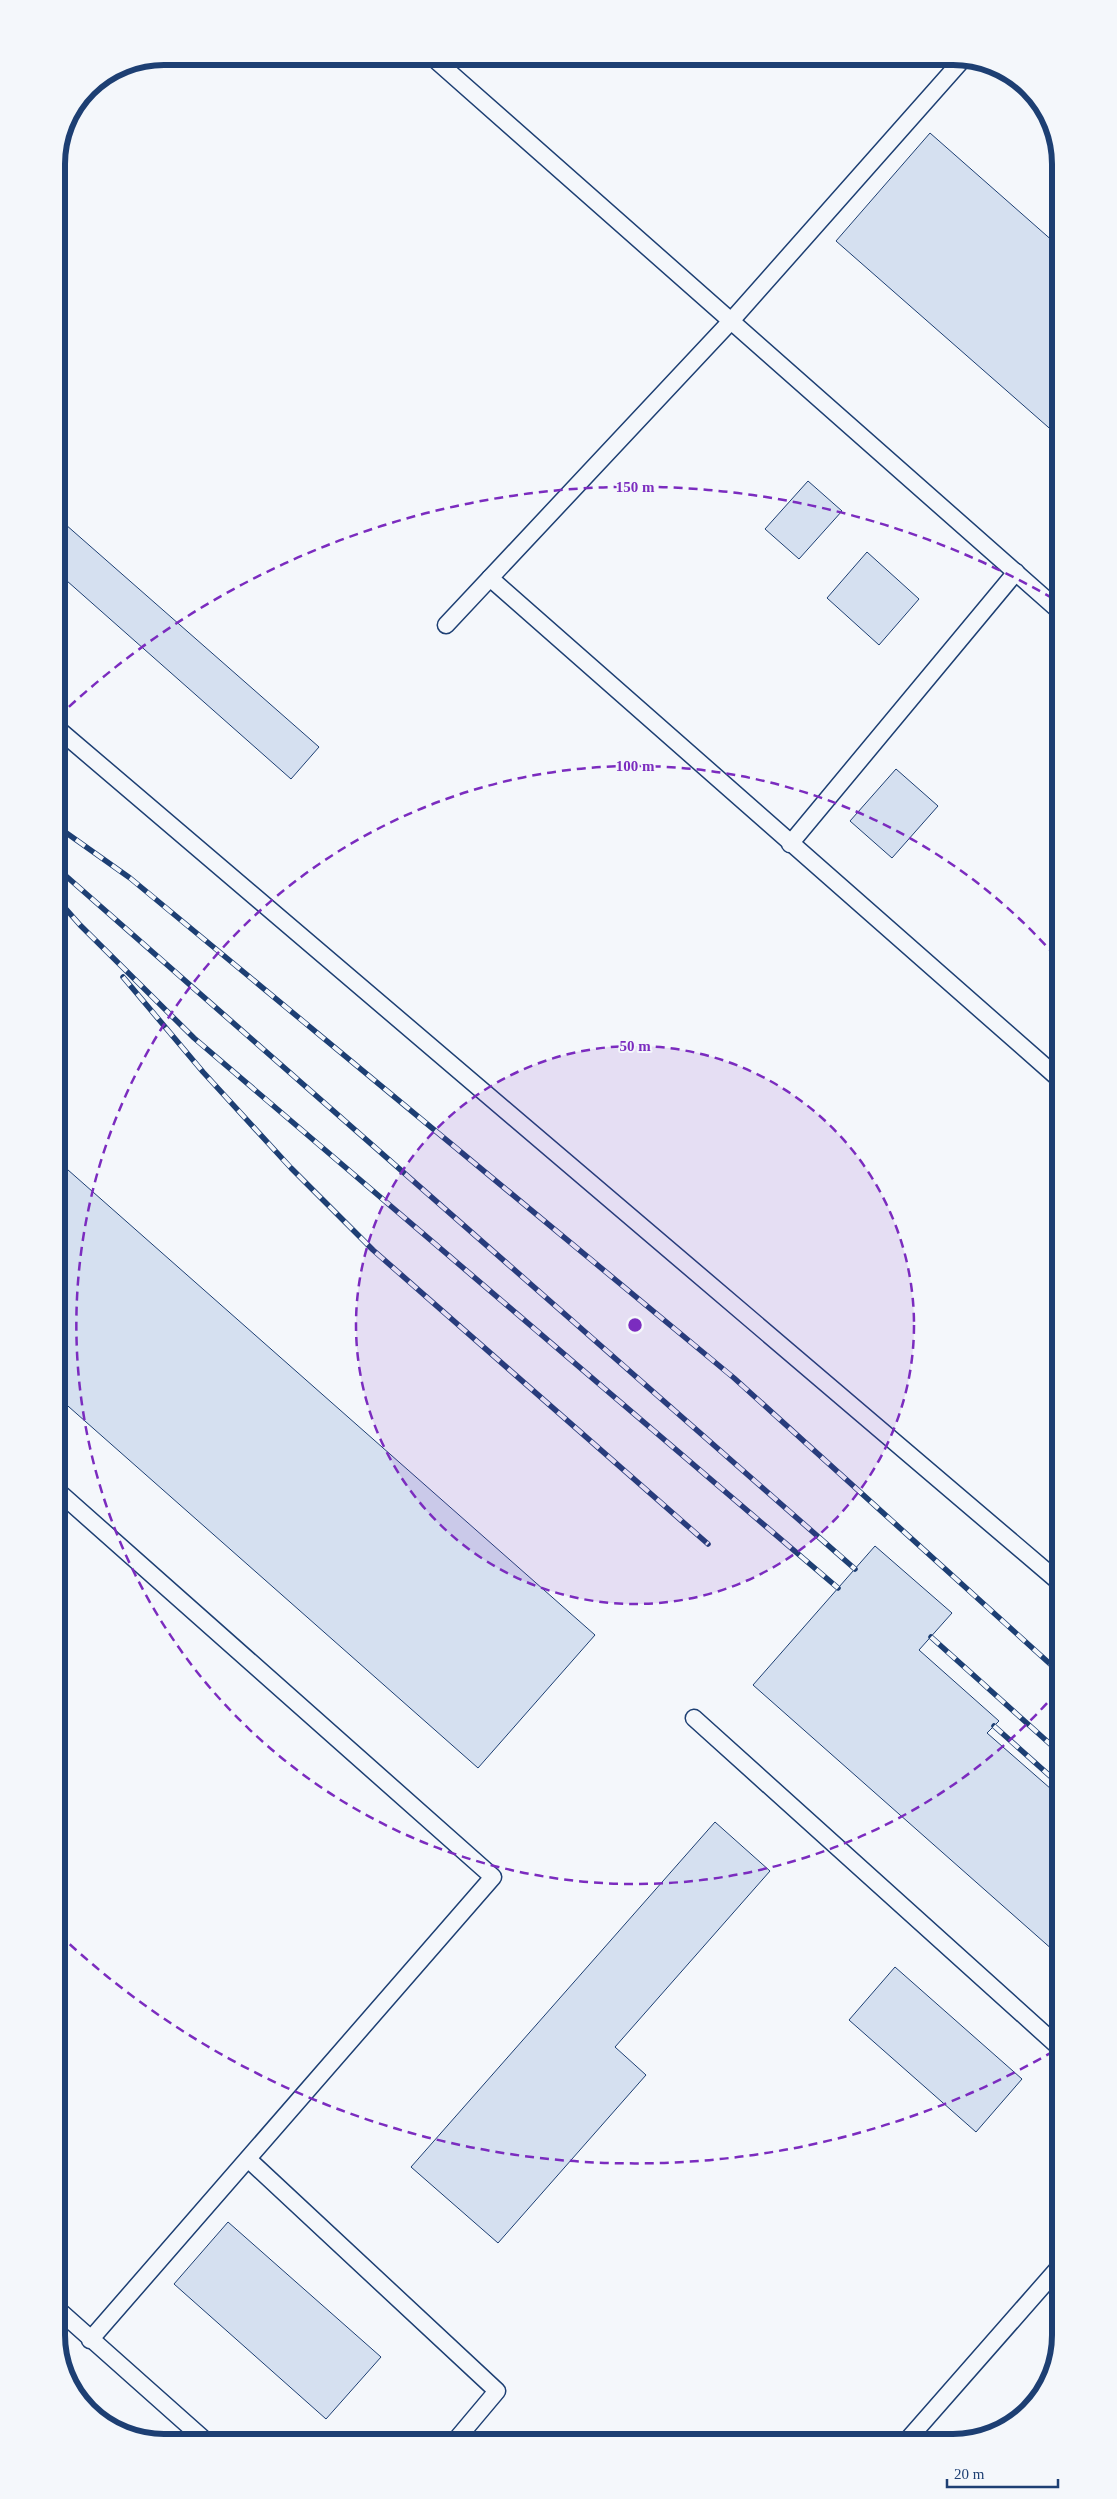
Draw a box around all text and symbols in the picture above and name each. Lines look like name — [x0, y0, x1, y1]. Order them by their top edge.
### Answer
text: 150 m — [616, 479, 655, 495]
text: 100 m — [616, 758, 655, 774]
text: 50 m — [619, 1038, 651, 1054]
centre of rings — [626, 1316, 644, 1334]
scale bar — [947, 2456, 1058, 2488]
text: 20 m — [954, 2466, 985, 2482]

